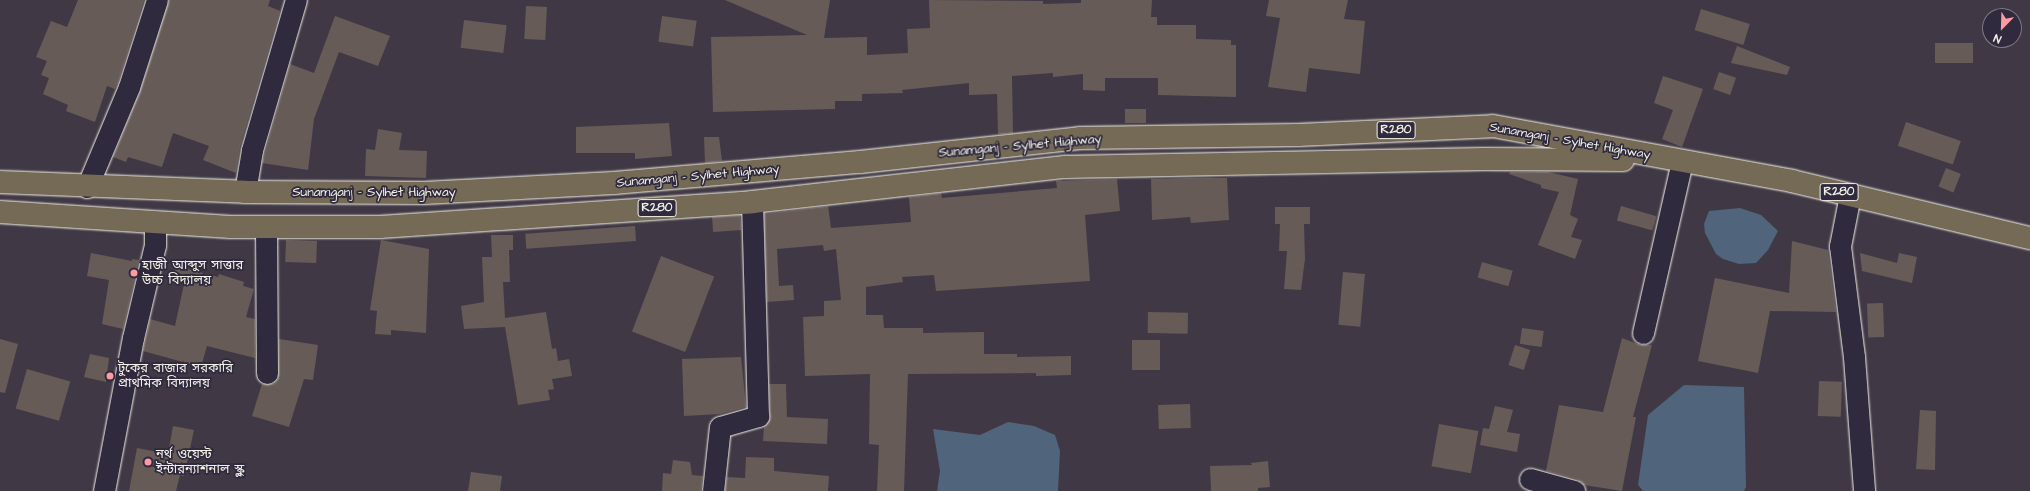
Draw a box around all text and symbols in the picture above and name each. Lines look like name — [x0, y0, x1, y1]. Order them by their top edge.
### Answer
north arrow — [1982, 8, 2022, 48]
text: N — [1991, 30, 2004, 47]
street label: Sunamganj - Sylhet Highway — [1488, 119, 1652, 163]
road number: R280 — [1376, 120, 1416, 140]
street label: Sunamganj - Sylhet Highway — [938, 131, 1102, 161]
street label: Sunamganj - Sylhet Highway — [616, 161, 780, 191]
road number: R280 — [1819, 182, 1859, 202]
street label: Sunamganj - Sylhet Highway — [292, 184, 456, 200]
road number: R280 — [637, 198, 677, 218]
place label: হাজী আব্দুস সাত্তার উচ্চ বিদ্যালয় — [142, 258, 243, 289]
marker: হাজী আব্দুস সাত্তার উচ্চ বিদ্যালয় — [129, 268, 139, 278]
place label: টুকের বাজার সরকারি প্রাথমিক বিদ্যালয় — [118, 361, 233, 392]
marker: টুকের বাজার সরকারি প্রাথমিক বিদ্যালয় — [105, 371, 115, 381]
place label: নর্থ ওয়েস্ট ইন্টারন্যাশনাল স্কুল — [156, 447, 244, 478]
marker: নর্থ ওয়েস্ট ইন্টারন্যাশনাল স্কুল — [143, 457, 153, 467]

